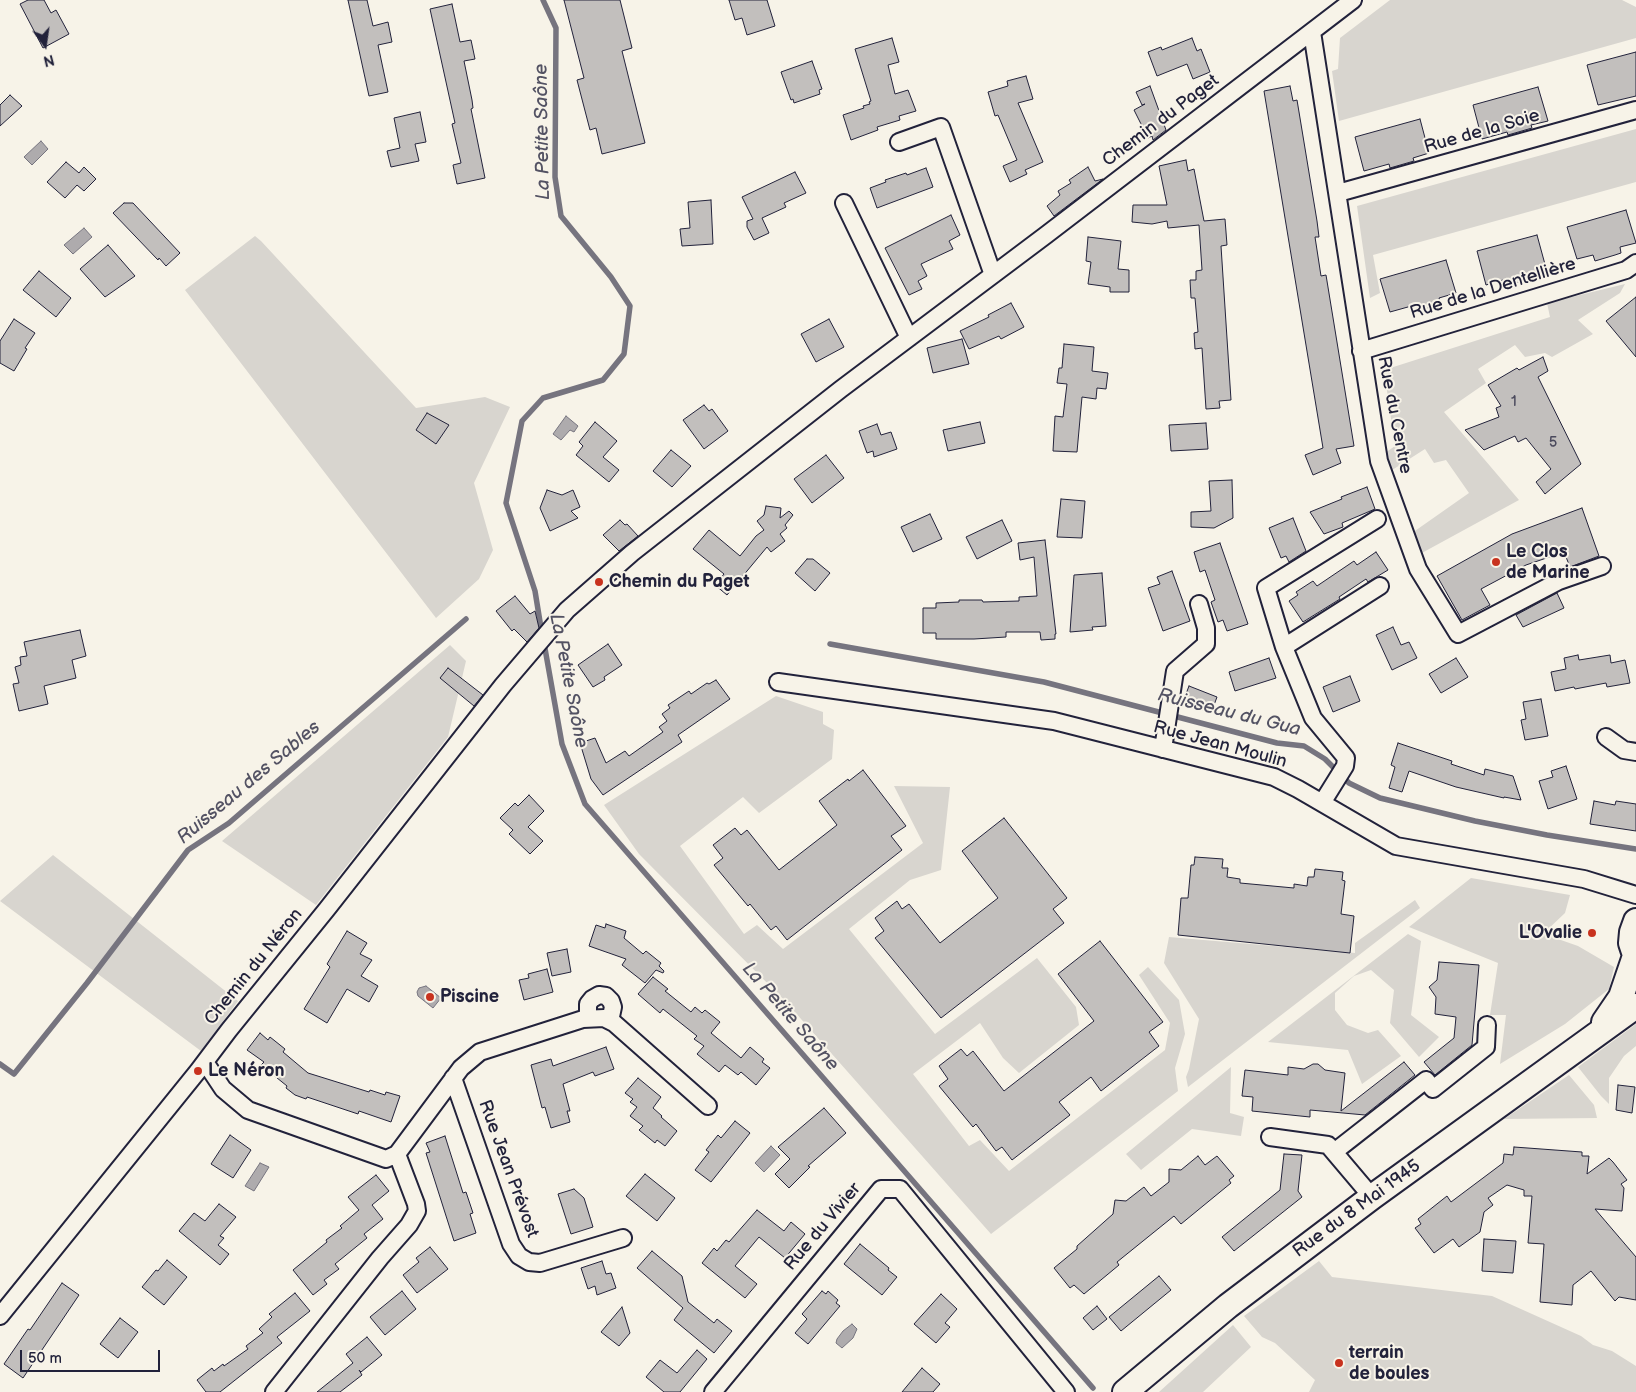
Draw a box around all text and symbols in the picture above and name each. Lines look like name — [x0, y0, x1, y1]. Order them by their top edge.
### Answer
north arrow — [20, 20, 70, 70]
text: N — [42, 51, 56, 70]
water label: La Petite Saône — [530, 64, 556, 200]
street label: Chemin du Paget — [1099, 70, 1223, 172]
street label: Rue de la Soie — [1422, 105, 1542, 159]
street label: Rue de la Dentellière — [1407, 253, 1579, 325]
street label: Rue du Centre — [1372, 354, 1416, 476]
house number: 1 — [1511, 393, 1517, 411]
house number: 5 — [1549, 434, 1557, 452]
place label: Le Clos de Marine — [1506, 541, 1590, 584]
marker: Le Clos de Marine — [1490, 556, 1502, 568]
place label: Chemin du Paget — [609, 571, 749, 593]
marker: Chemin du Paget — [593, 576, 605, 588]
water label: La Petite Saône — [544, 612, 592, 750]
water label: Ruisseau du Gua — [1155, 684, 1303, 742]
water label: Ruisseau des Sables — [173, 716, 325, 850]
street label: Rue Jean Moulin — [1151, 717, 1289, 773]
street label: Chemin du Néron — [200, 904, 308, 1030]
place label: L'Ovalie — [1519, 922, 1582, 944]
marker: L'Ovalie — [1586, 927, 1598, 939]
water label: La Petite Saône — [737, 958, 843, 1076]
place label: Piscine — [440, 986, 499, 1008]
marker: Piscine — [424, 991, 436, 1003]
place label: Le Néron — [208, 1060, 285, 1082]
marker: Le Néron — [192, 1065, 204, 1077]
street label: Rue Jean Prévost — [473, 1097, 543, 1241]
street label: Rue du 8 Mai 1945 — [1289, 1155, 1425, 1263]
street label: Rue du Vivier — [780, 1179, 866, 1275]
scale bar — [22, 1340, 162, 1372]
place label: terrain de boules — [1349, 1342, 1429, 1385]
text: 50 m — [28, 1349, 62, 1368]
marker: terrain de boules — [1333, 1357, 1345, 1369]

